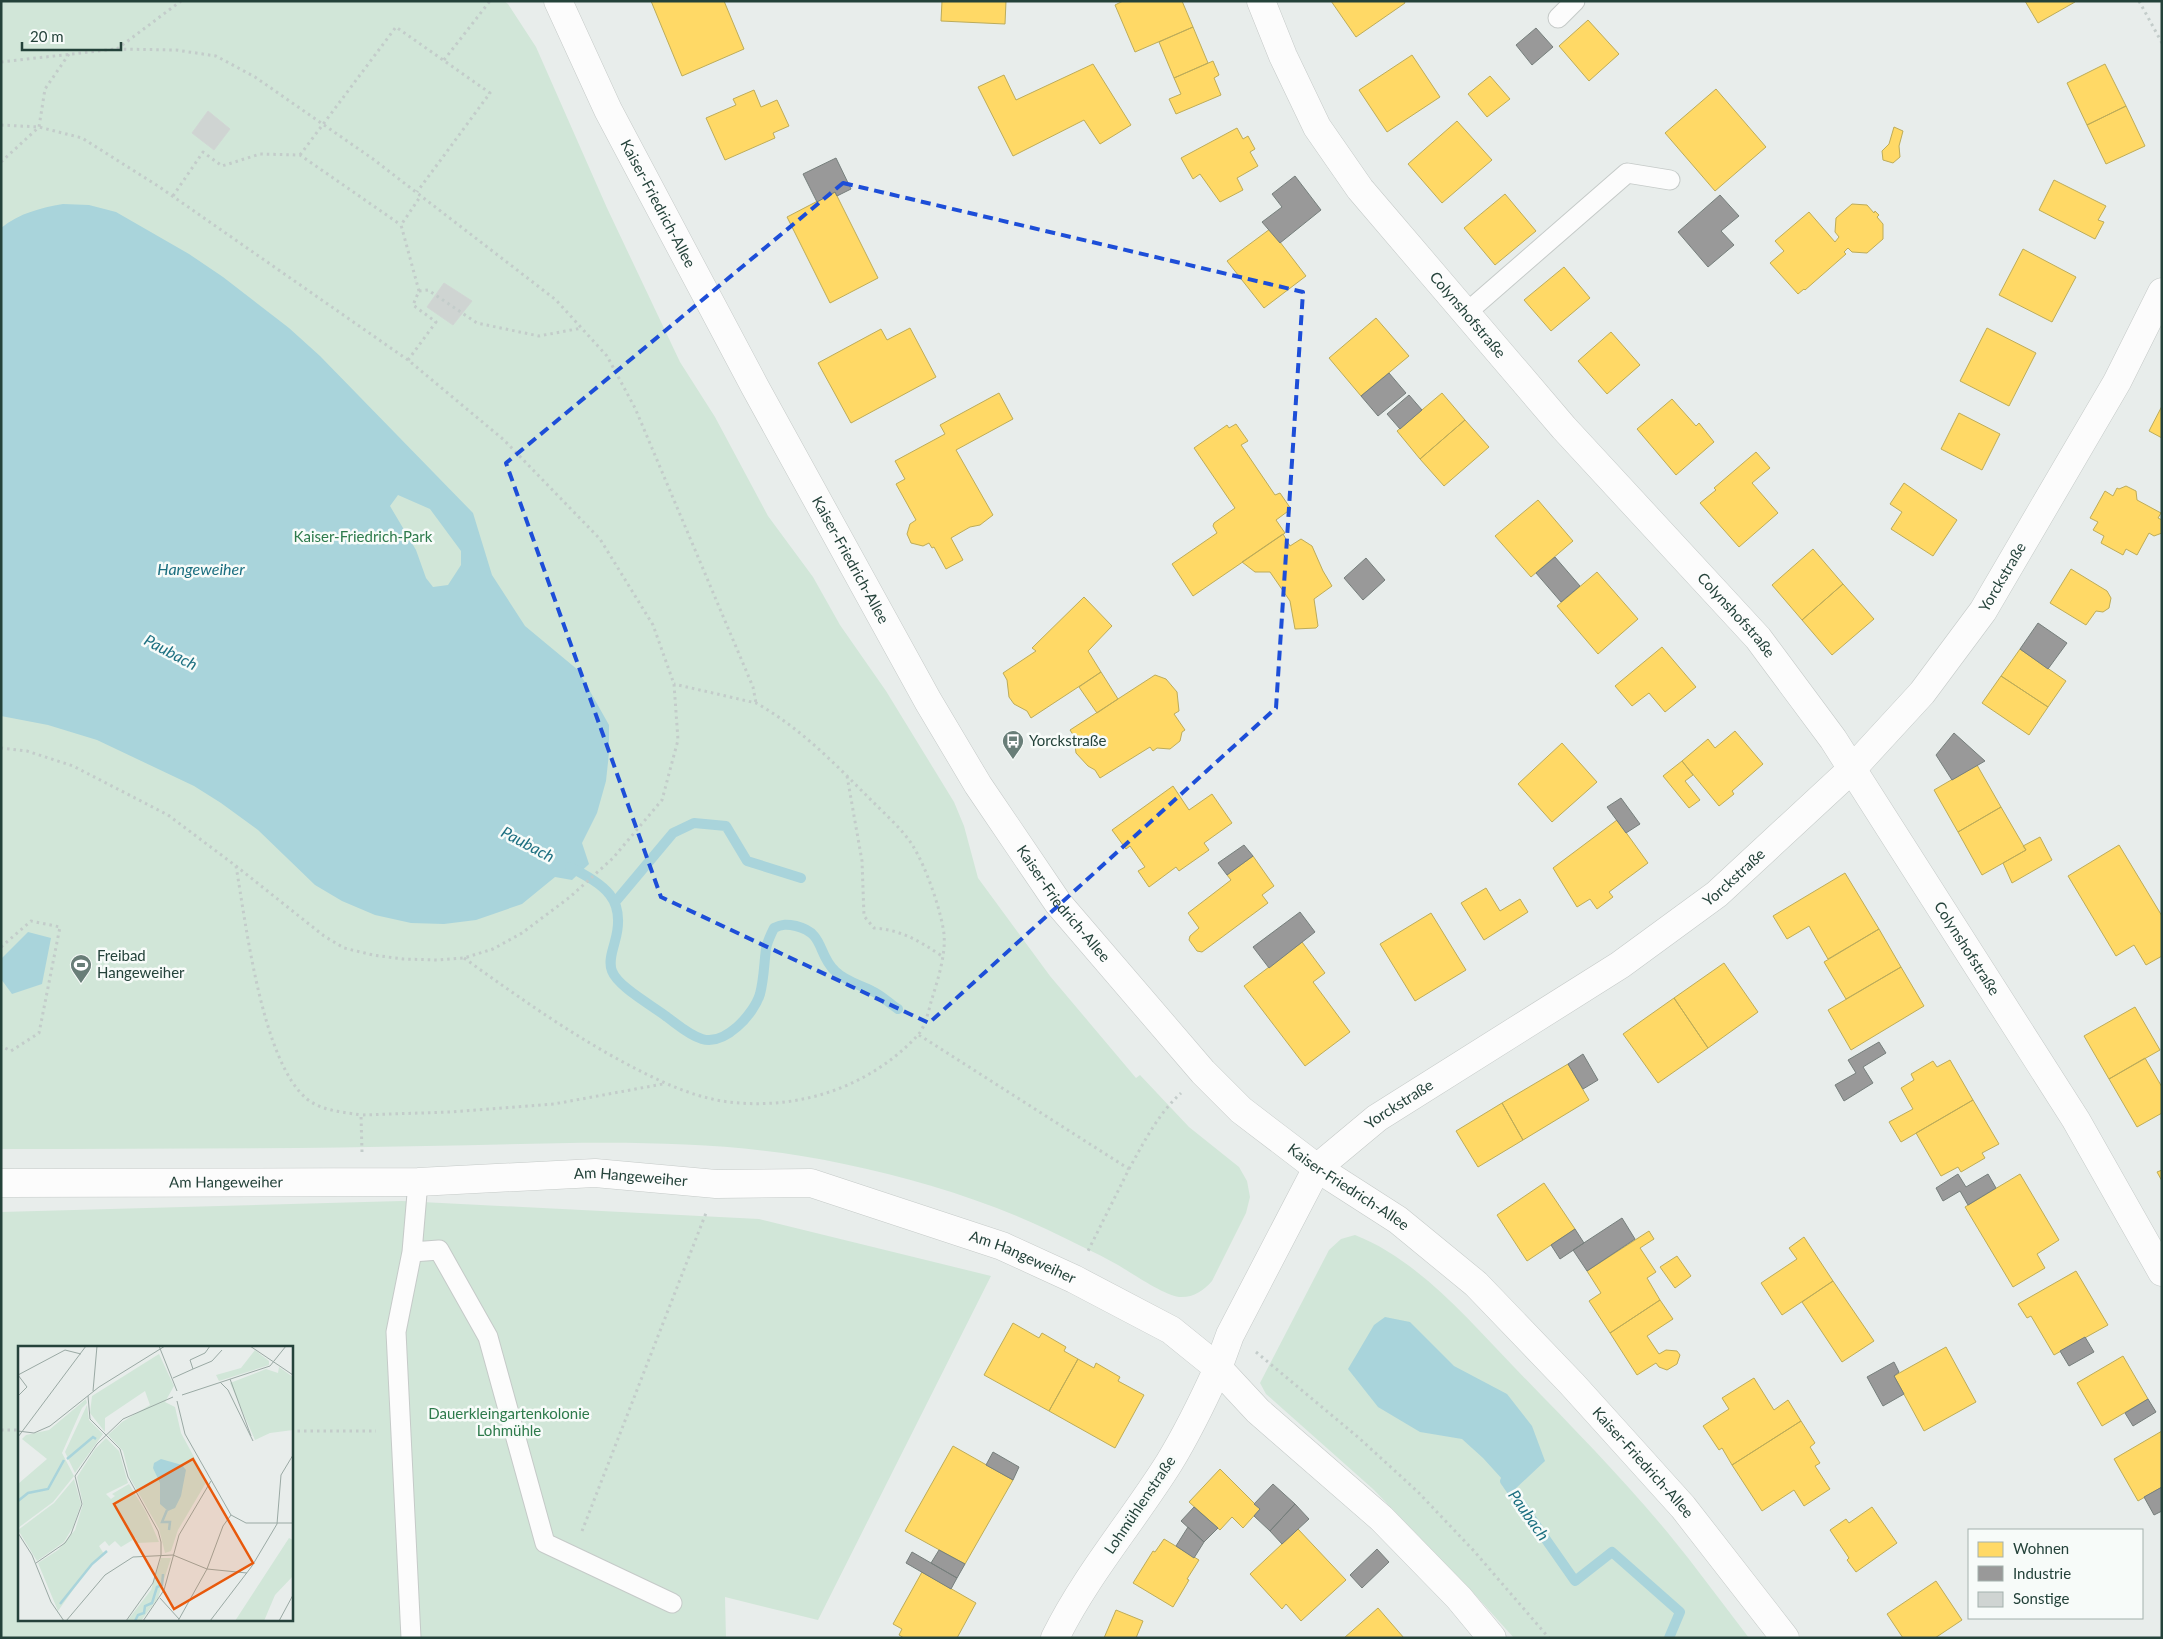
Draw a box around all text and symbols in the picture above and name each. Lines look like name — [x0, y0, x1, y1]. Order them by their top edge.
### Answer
scale bar — [22, 20, 121, 52]
text: 20 m — [30, 27, 64, 45]
street label: Kaiser-Friedrich-Allee — [617, 136, 700, 271]
street label: Colynshofstraße — [1426, 267, 1510, 361]
street label: Kaiser-Friedrich-Allee — [809, 493, 894, 626]
park label: Kaiser-Friedrich-Park — [294, 527, 433, 545]
street label: Yorckstraße — [1975, 539, 2029, 615]
water label: Hangeweiher — [157, 559, 245, 578]
street label: Colynshofstraße — [1694, 568, 1779, 661]
water label: Paubach — [141, 630, 201, 673]
bus stop icon: Yorckstraße — [1001, 729, 1025, 760]
place label: Yorckstraße — [1029, 731, 1107, 749]
water label: Paubach — [498, 822, 558, 865]
street label: Kaiser-Friedrich-Allee — [1013, 841, 1114, 965]
street label: Yorckstraße — [1699, 844, 1768, 909]
street label: Colynshofstraße — [1931, 898, 2004, 998]
place label: Freibad Hangeweiher — [97, 946, 185, 981]
sports icon: Freibad Hangeweiher — [69, 953, 93, 984]
street label: Yorckstraße — [1361, 1075, 1436, 1132]
street label: Kaiser-Friedrich-Allee — [1285, 1139, 1413, 1234]
street label: Am Hangeweiher — [573, 1163, 689, 1189]
street label: Am Hangeweiher — [169, 1172, 284, 1191]
street label: Am Hangeweiher — [967, 1226, 1079, 1287]
inset map — [18, 1346, 292, 1622]
street label: Kaiser-Friedrich-Allee — [1589, 1403, 1698, 1521]
park label: Dauerkleingartenkolonie Lohmühle — [428, 1404, 590, 1439]
street label: Lohmühlenstraße — [1100, 1452, 1179, 1557]
water label: Paubach — [1505, 1486, 1554, 1544]
legend — [1968, 1529, 2143, 1619]
text: Wohnen — [2013, 1539, 2069, 1557]
text: Industrie — [2013, 1564, 2071, 1582]
text: Sonstige — [2013, 1589, 2069, 1607]

